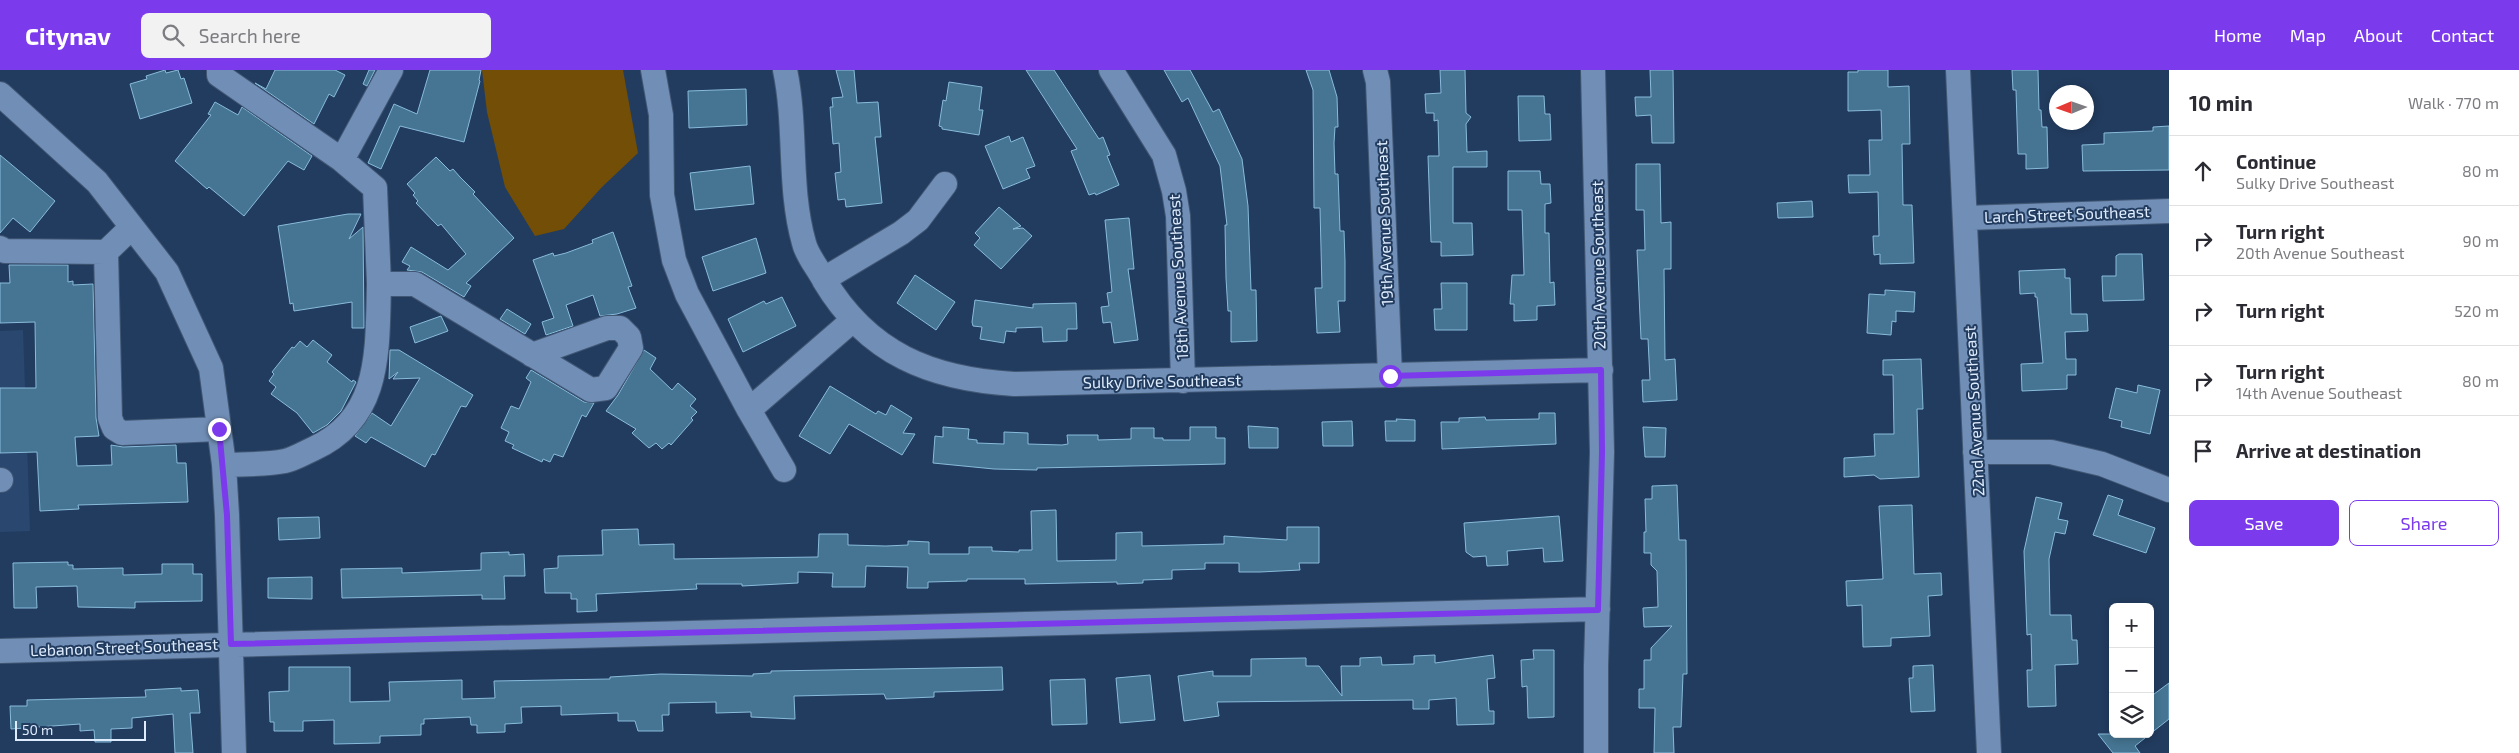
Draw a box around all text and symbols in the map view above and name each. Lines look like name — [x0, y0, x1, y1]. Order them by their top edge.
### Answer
search box — [141, 13, 491, 58]
text: Citynav — [25, 21, 111, 50]
icon: search — [159, 21, 187, 49]
text: Search here — [199, 24, 301, 47]
text: Home — [2214, 24, 2262, 46]
text: Map — [2290, 24, 2326, 46]
text: About — [2354, 24, 2403, 46]
text: Contact — [2431, 24, 2494, 46]
north arrow — [2049, 85, 2094, 130]
text: 10 min — [2189, 90, 2253, 115]
text: Walk · 770 m — [2408, 93, 2499, 112]
street label: 19th Avenue Southeast — [1371, 140, 1396, 306]
text: Continue — [2236, 150, 2316, 173]
icon: ahead — [2189, 157, 2217, 185]
text: 80 m — [2462, 161, 2499, 180]
text: Sulky Drive Southeast — [2236, 173, 2394, 192]
street label: 20th Avenue Southeast — [1587, 181, 1608, 349]
street label: 18th Avenue Southeast — [1164, 194, 1191, 360]
street label: Larch Street Southeast — [1984, 201, 2150, 226]
text: Turn right — [2236, 220, 2324, 243]
icon: right — [2189, 227, 2217, 255]
text: 90 m — [2463, 231, 2499, 250]
text: 20th Avenue Southeast — [2236, 243, 2405, 262]
icon: right — [2189, 297, 2217, 325]
text: Turn right — [2236, 299, 2324, 322]
text: 520 m — [2454, 301, 2499, 320]
street label: 22nd Avenue Southeast — [1960, 325, 1987, 497]
text: Turn right — [2236, 360, 2324, 383]
route start — [1379, 365, 1402, 388]
icon: right — [2189, 367, 2217, 395]
street label: Sulky Drive Southeast — [1083, 370, 1241, 391]
text: 80 m — [2462, 371, 2499, 390]
text: 14th Avenue Southeast — [2236, 383, 2402, 402]
route end — [208, 418, 231, 441]
icon: arrive — [2189, 437, 2217, 465]
text: Arrive at destination — [2236, 439, 2421, 462]
button: Save — [2189, 500, 2339, 546]
button: Share — [2349, 500, 2499, 546]
map controls — [2109, 603, 2154, 738]
button: + — [2109, 603, 2154, 648]
street label: Lebanon Street Southeast — [30, 634, 218, 659]
button: − — [2109, 648, 2154, 693]
button: layers — [2109, 693, 2154, 738]
scale bar — [15, 718, 146, 741]
text: 50 m — [22, 721, 53, 738]

